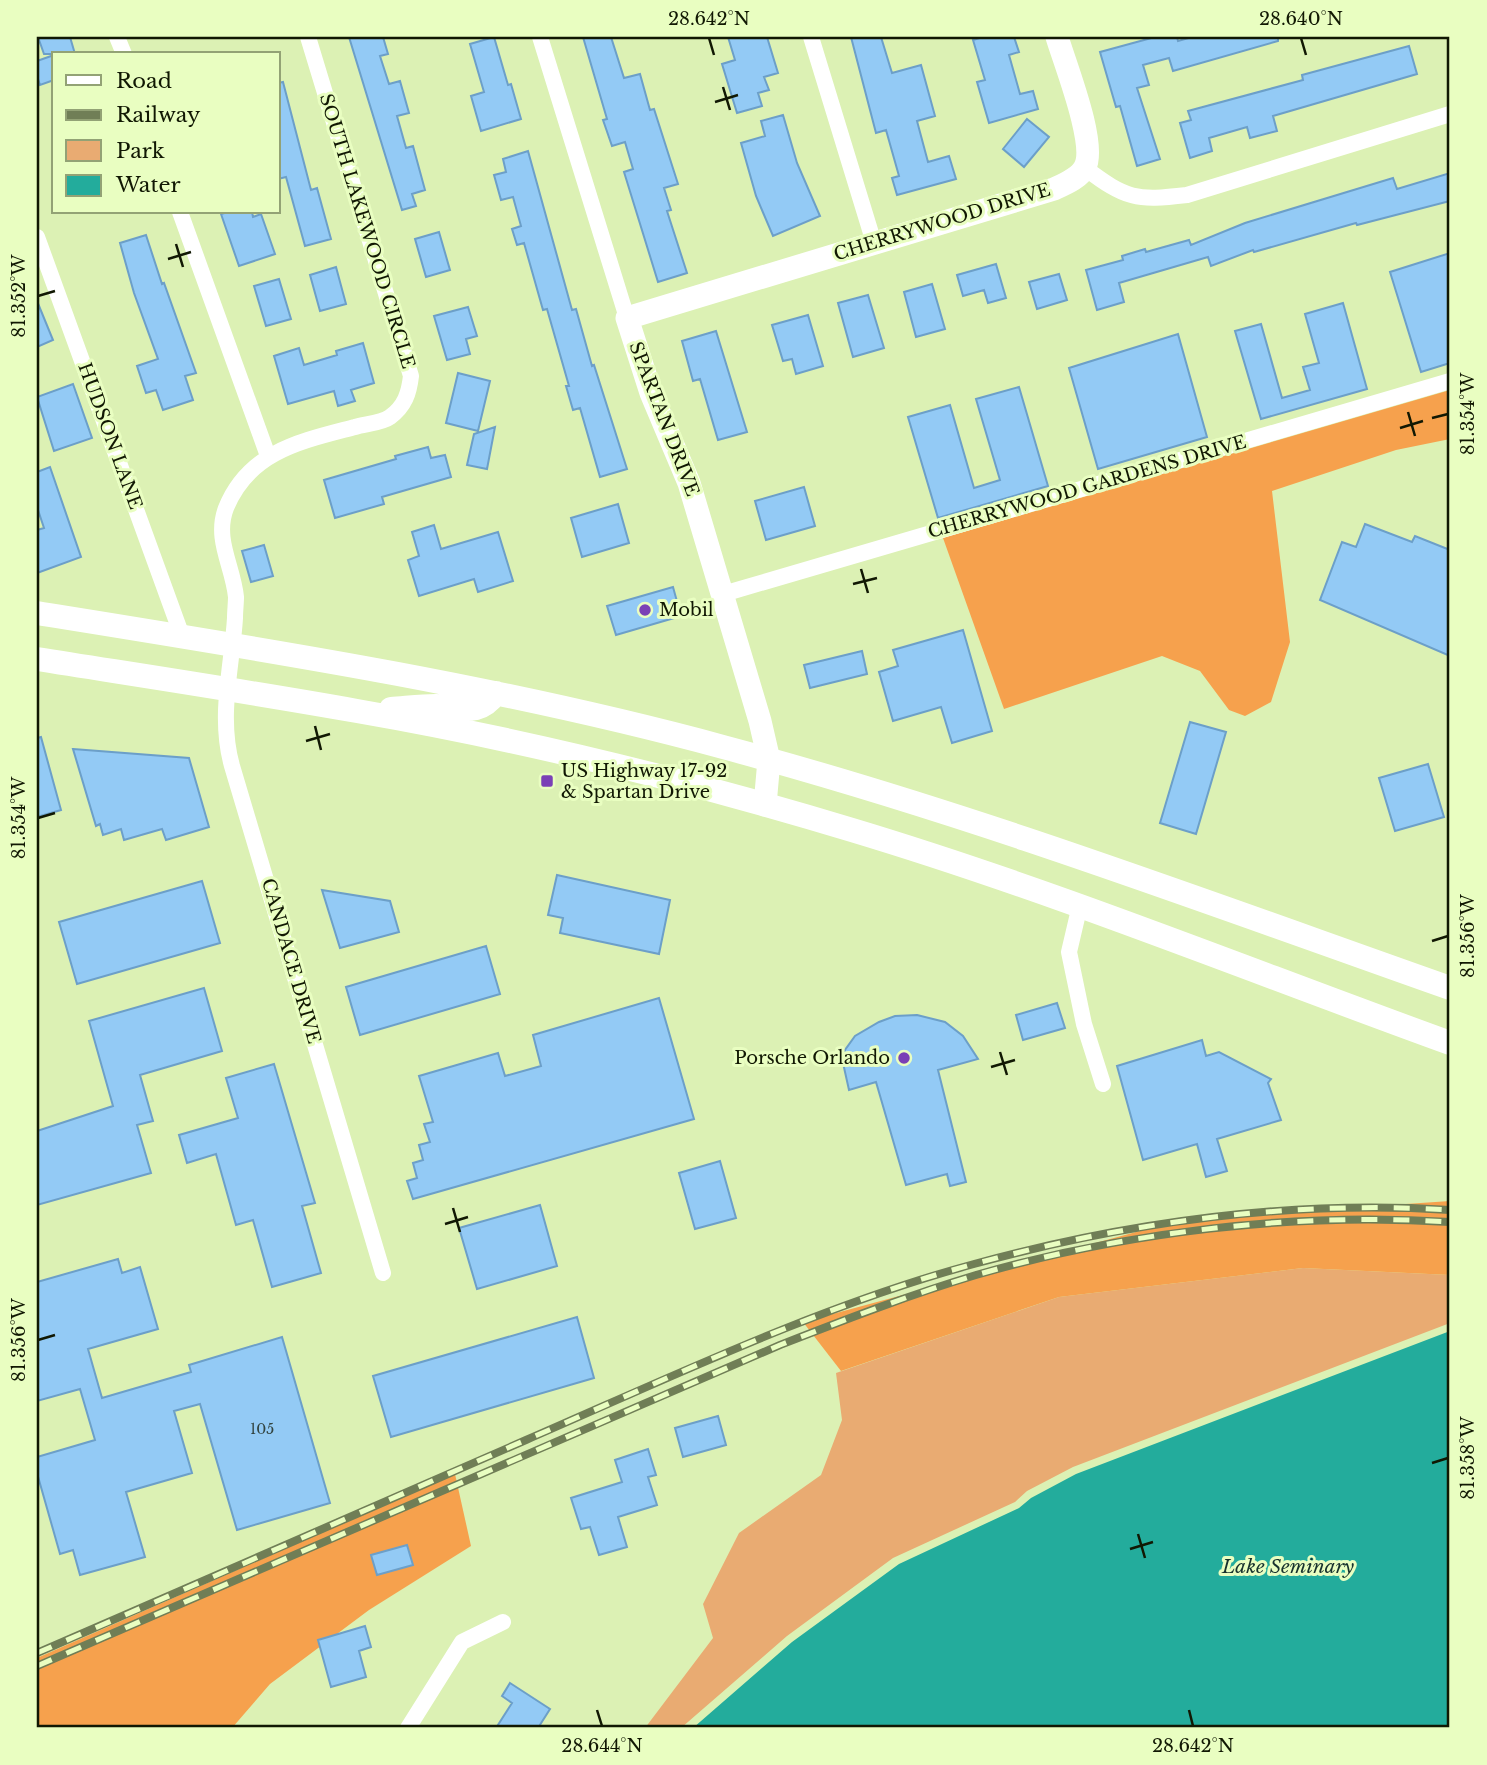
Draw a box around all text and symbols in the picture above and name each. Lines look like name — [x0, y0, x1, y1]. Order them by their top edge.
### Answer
text: 28.642°N — [668, 8, 750, 30]
text: 28.640°N — [1259, 8, 1343, 30]
legend — [52, 52, 280, 214]
text: Road — [116, 68, 172, 94]
street label: SOUTH LAKEWOOD CIRCLE — [315, 91, 419, 371]
text: Railway — [116, 102, 201, 128]
text: Park — [116, 138, 165, 164]
text: Water — [115, 172, 180, 198]
street label: CHERRYWOOD DRIVE — [831, 179, 1053, 265]
text: 81.352°W — [8, 253, 30, 338]
street label: SPARTAN DRIVE — [624, 339, 704, 499]
street label: HUDSON LANE — [73, 360, 147, 512]
text: 81.354°W — [1457, 372, 1479, 455]
street label: CHERRYWOOD GARDENS DRIVE — [925, 431, 1249, 543]
place label: Mobil — [659, 599, 714, 621]
marker: Mobil — [637, 602, 653, 618]
place label: US Highway 17-92 & Spartan Drive — [561, 760, 727, 803]
marker: US Highway 17-92 & Spartan Drive — [539, 773, 555, 789]
text: 81.354°W — [8, 776, 30, 859]
street label: CANDACE DRIVE — [257, 876, 325, 1046]
text: 81.356°W — [1457, 893, 1479, 978]
place label: Porsche Orlando — [734, 1047, 890, 1069]
marker: Porsche Orlando — [896, 1050, 912, 1066]
text: 81.356°W — [8, 1297, 30, 1382]
text: 81.358°W — [1457, 1416, 1479, 1500]
house number: 105 — [250, 1420, 274, 1438]
water label: Lake Seminary — [1221, 1555, 1354, 1578]
text: 28.644°N — [561, 1735, 643, 1757]
text: 28.642°N — [1152, 1735, 1234, 1757]

